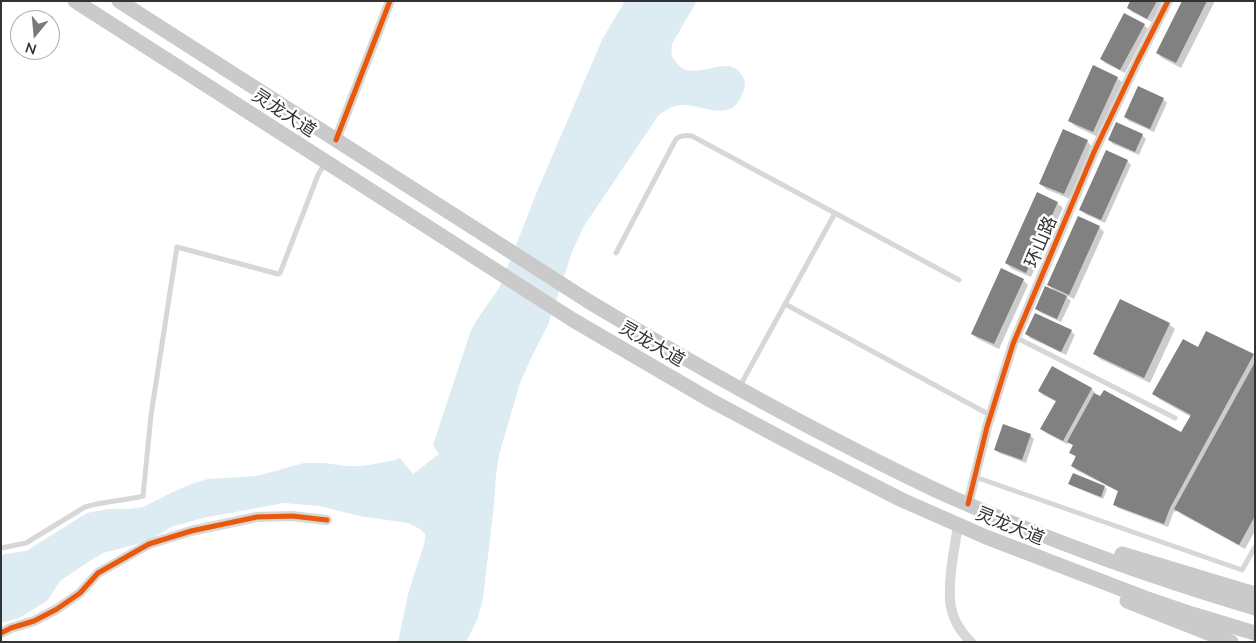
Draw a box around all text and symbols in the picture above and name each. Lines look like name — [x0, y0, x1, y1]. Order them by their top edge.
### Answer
north arrow — [10, 10, 60, 60]
text: N — [23, 39, 38, 59]
street label: 灵龙大道 — [248, 84, 320, 142]
street label: 环山路 — [1021, 213, 1061, 271]
street label: 灵龙大道 — [615, 317, 689, 371]
street label: 灵龙大道 — [973, 503, 1047, 549]

